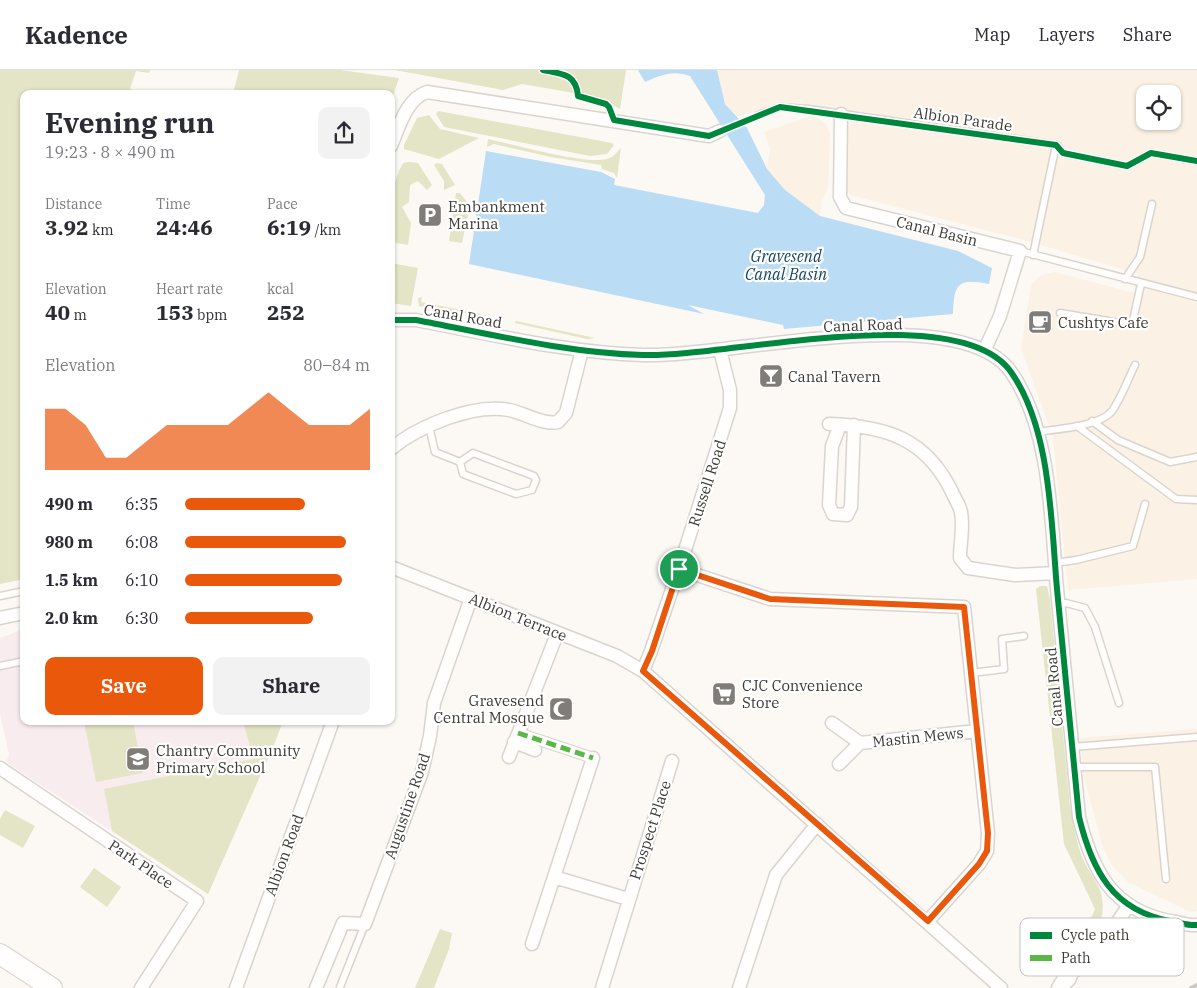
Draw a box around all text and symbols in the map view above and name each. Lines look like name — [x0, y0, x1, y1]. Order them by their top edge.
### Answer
text: Kadence — [25, 19, 128, 51]
text: Map — [974, 23, 1011, 46]
text: Layers — [1039, 23, 1095, 46]
text: Share — [1123, 23, 1172, 46]
map controls — [1136, 85, 1181, 130]
button: locate — [1136, 85, 1181, 130]
street label: Albion Parade — [913, 103, 1013, 135]
text: Evening run — [45, 104, 214, 141]
button: share — [318, 107, 370, 159]
text: 19:23 · 8 × 490 m — [45, 142, 175, 162]
text: Distance — [45, 195, 102, 213]
text: Time — [156, 195, 190, 213]
text: Pace — [267, 195, 298, 213]
place label: Embankment Marina — [448, 197, 545, 233]
parking icon: Embankment Marina — [417, 202, 443, 228]
street label: Canal Basin — [894, 212, 980, 250]
text: 3.92 — [45, 213, 89, 241]
text: 24:46 — [156, 213, 213, 241]
text: 6:19 — [267, 213, 311, 241]
text: km — [89, 221, 114, 239]
text: /km — [311, 221, 341, 239]
water label: Gravesend Canal Basin — [745, 246, 827, 284]
text: Elevation — [45, 280, 107, 298]
text: Heart rate — [156, 280, 223, 298]
text: kcal — [267, 280, 294, 298]
text: 40 — [45, 298, 70, 326]
text: 153 — [156, 298, 194, 326]
text: 252 — [267, 298, 305, 326]
street label: Canal Road — [422, 300, 504, 332]
text: m — [70, 306, 87, 324]
text: bpm — [194, 306, 227, 324]
cafe icon: Cushtys Cafe — [1027, 309, 1053, 335]
place label: Cushtys Cafe — [1058, 313, 1148, 332]
street label: Canal Road — [823, 314, 903, 336]
text: Elevation — [45, 355, 115, 375]
text: 80–84 m — [303, 355, 370, 375]
bar icon: Canal Tavern — [758, 363, 784, 389]
place label: Canal Tavern — [788, 367, 881, 386]
street label: Russell Road — [684, 437, 730, 529]
text: 490 m — [45, 494, 93, 514]
text: 6:35 — [125, 494, 158, 514]
text: 980 m — [45, 532, 93, 552]
text: 6:08 — [125, 532, 158, 552]
pin — [658, 548, 700, 590]
icon: arrive — [665, 555, 693, 583]
text: 1.5 km — [45, 570, 98, 590]
text: 6:10 — [125, 570, 158, 590]
street label: Albion Terrace — [466, 589, 570, 645]
text: 2.0 km — [45, 608, 98, 628]
text: 6:30 — [125, 608, 158, 628]
street label: Canal Road — [1041, 647, 1067, 727]
button: Save — [45, 657, 203, 715]
button: Share — [213, 657, 370, 715]
place label: CJC Convenience Store — [742, 676, 863, 712]
supermarket icon: CJC Convenience Store — [711, 681, 737, 707]
place label: Gravesend Central Mosque — [434, 691, 544, 727]
mosque icon: Gravesend Central Mosque — [548, 696, 574, 722]
street label: Mastin Mews — [871, 723, 965, 751]
place label: Chantry Community Primary School — [156, 741, 300, 777]
school or university icon: Chantry Community Primary School — [125, 746, 151, 772]
street label: Augustine Road — [380, 751, 434, 861]
street label: Prospect Place — [625, 778, 675, 882]
street label: Albion Road — [260, 812, 308, 898]
street label: Park Place — [105, 835, 177, 893]
legend — [1020, 918, 1184, 976]
text: Cycle path — [1061, 926, 1130, 944]
text: Path — [1061, 949, 1091, 967]

